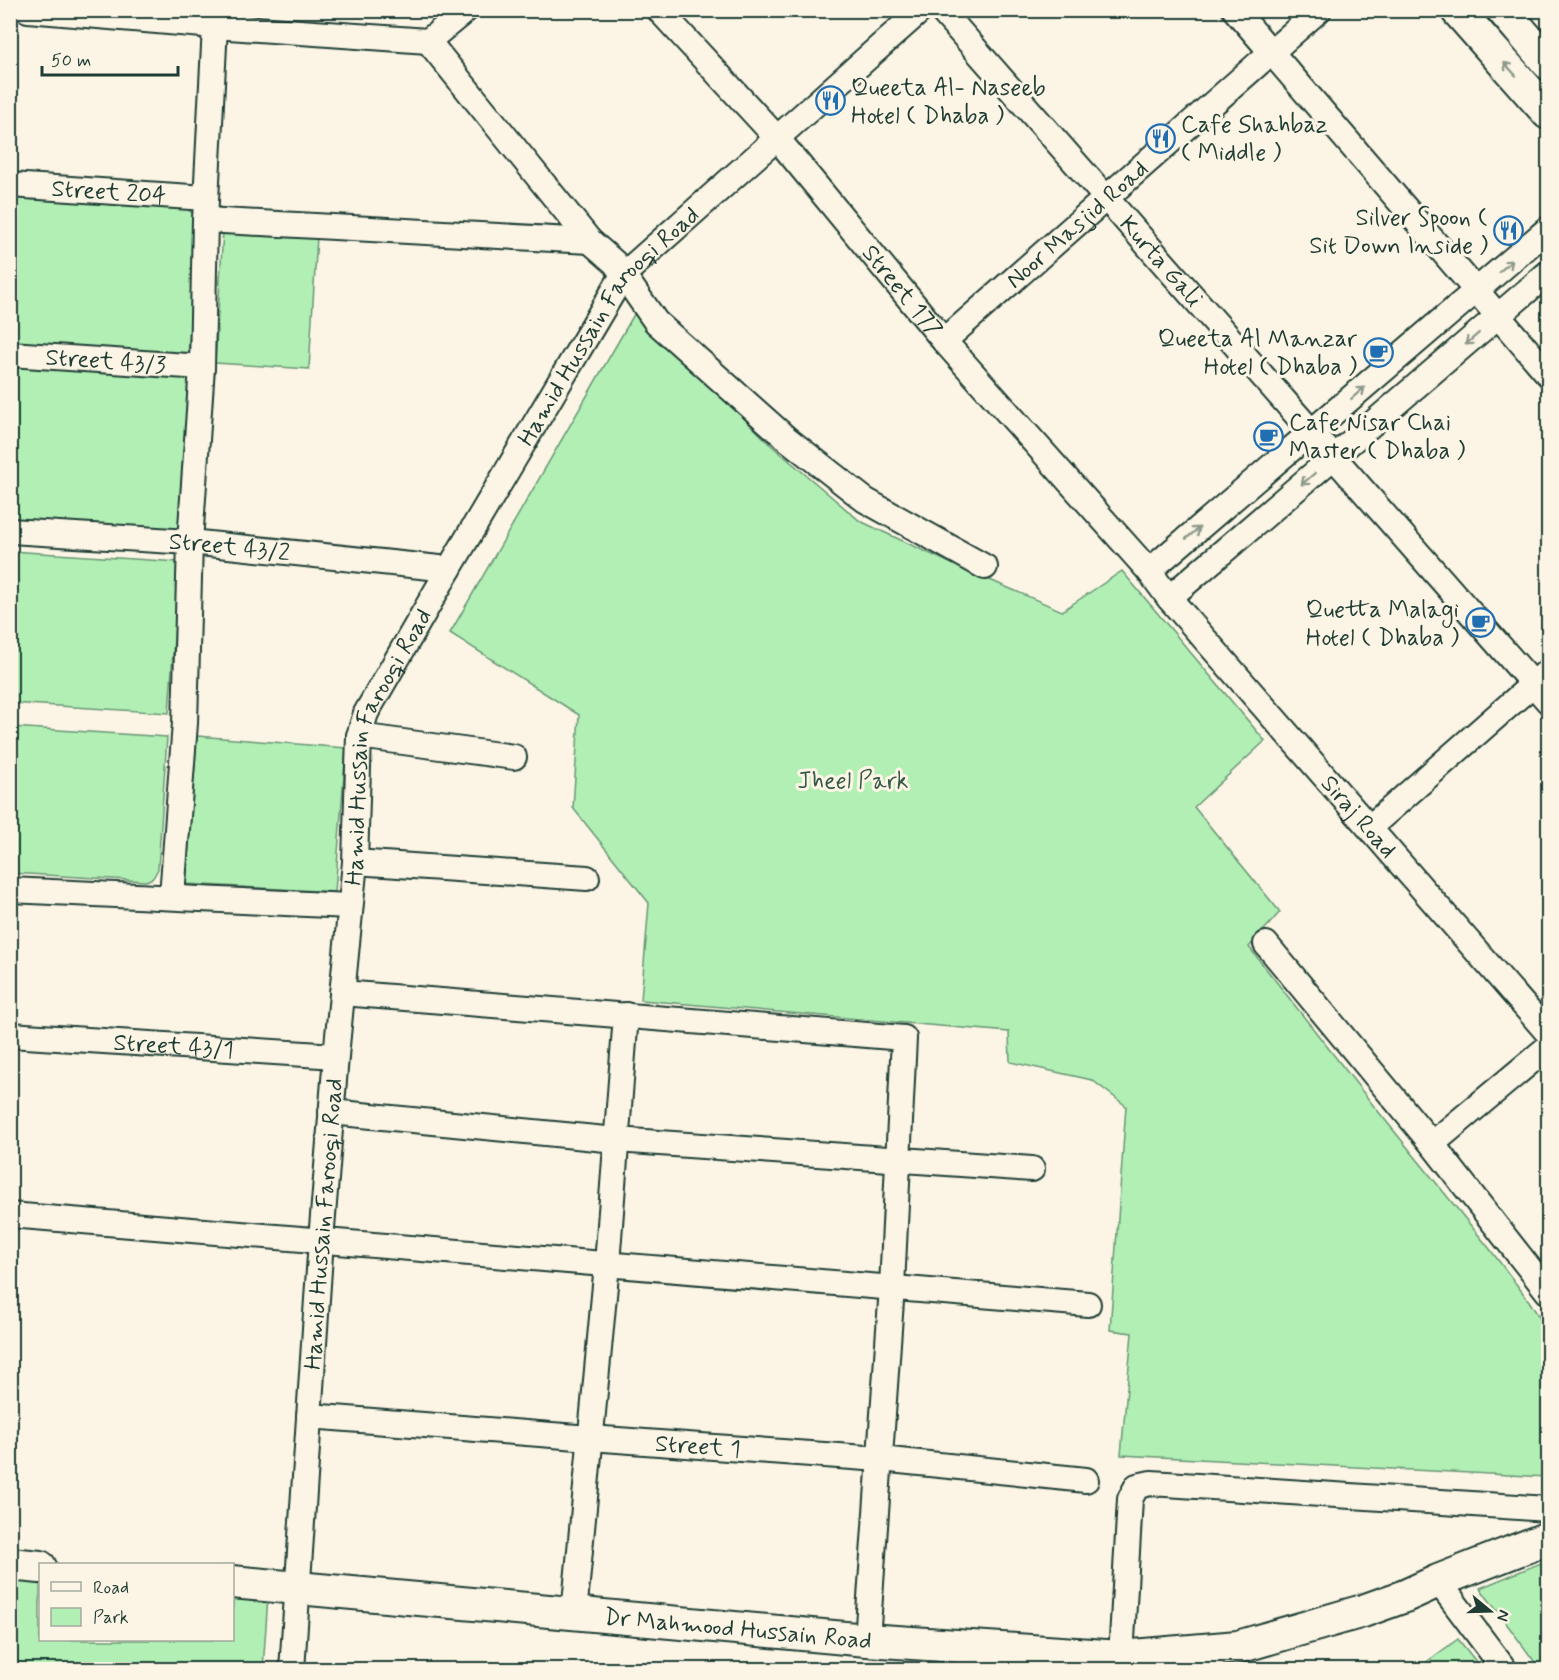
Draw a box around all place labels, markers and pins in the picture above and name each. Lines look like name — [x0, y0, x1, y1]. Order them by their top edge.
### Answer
place label: Queeta Al- Naseeb Hotel ( Dhaba ) — [851, 73, 1046, 132]
restaurant icon: Queeta Al- Naseeb Hotel ( Dhaba ) — [814, 85, 846, 117]
place label: Cafe Shahbaz ( Middle ) — [1181, 110, 1328, 169]
restaurant icon: Cafe Shahbaz ( Middle ) — [1144, 122, 1176, 154]
place label: Silver Spoon ( Sit Down Inside ) — [1309, 203, 1488, 262]
restaurant icon: Silver Spoon ( Sit Down Inside ) — [1493, 215, 1525, 247]
place label: Queeta Al Manzar Hotel ( Dhaba ) — [1158, 324, 1357, 383]
cafe icon: Queeta Al Manzar Hotel ( Dhaba ) — [1362, 336, 1394, 368]
place label: Cafe Nisar Chai Master ( Dhaba ) — [1289, 408, 1466, 467]
cafe icon: Cafe Nisar Chai Master ( Dhaba ) — [1252, 420, 1284, 452]
place label: Quetta Malagi Hotel ( Dhaba ) — [1306, 595, 1459, 654]
cafe icon: Quetta Malagi Hotel ( Dhaba ) — [1464, 607, 1496, 639]

